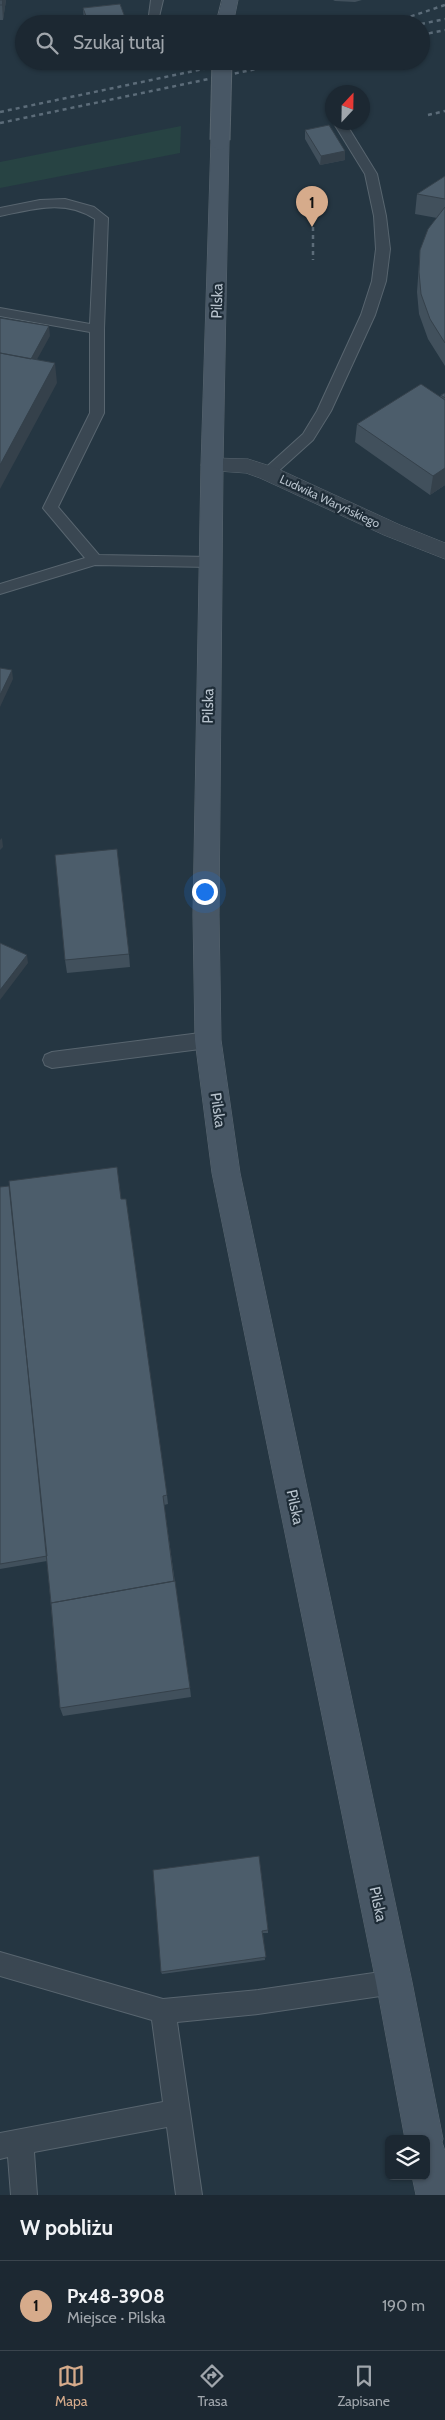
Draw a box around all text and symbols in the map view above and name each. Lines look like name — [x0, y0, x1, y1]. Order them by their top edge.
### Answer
search box — [15, 15, 430, 70]
icon: search — [33, 29, 61, 57]
text: Szukaj tutaj — [73, 31, 165, 54]
north arrow — [325, 85, 370, 130]
pin: 1 — [296, 186, 328, 227]
street label: Pilska — [207, 282, 227, 319]
street label: Ludwika Waryńskiego — [278, 471, 383, 531]
street label: Pilska — [199, 687, 217, 724]
your location — [192, 879, 218, 905]
street label: Pilska — [207, 1091, 229, 1130]
street label: Pilska — [283, 1488, 308, 1527]
street label: Pilska — [366, 1885, 391, 1924]
map controls — [385, 2135, 430, 2180]
button: layers — [385, 2135, 430, 2180]
text: W pobliżu — [20, 2215, 113, 2240]
text: Px48-3908 — [67, 2285, 165, 2308]
text: 1 — [33, 2296, 39, 2315]
text: 190 m — [382, 2296, 425, 2315]
text: Miejsce · Pilska — [67, 2308, 165, 2327]
tab: Mapa — [55, 2362, 88, 2410]
tab: Trasa — [198, 2362, 227, 2410]
tab: Zapisane — [337, 2362, 390, 2410]

